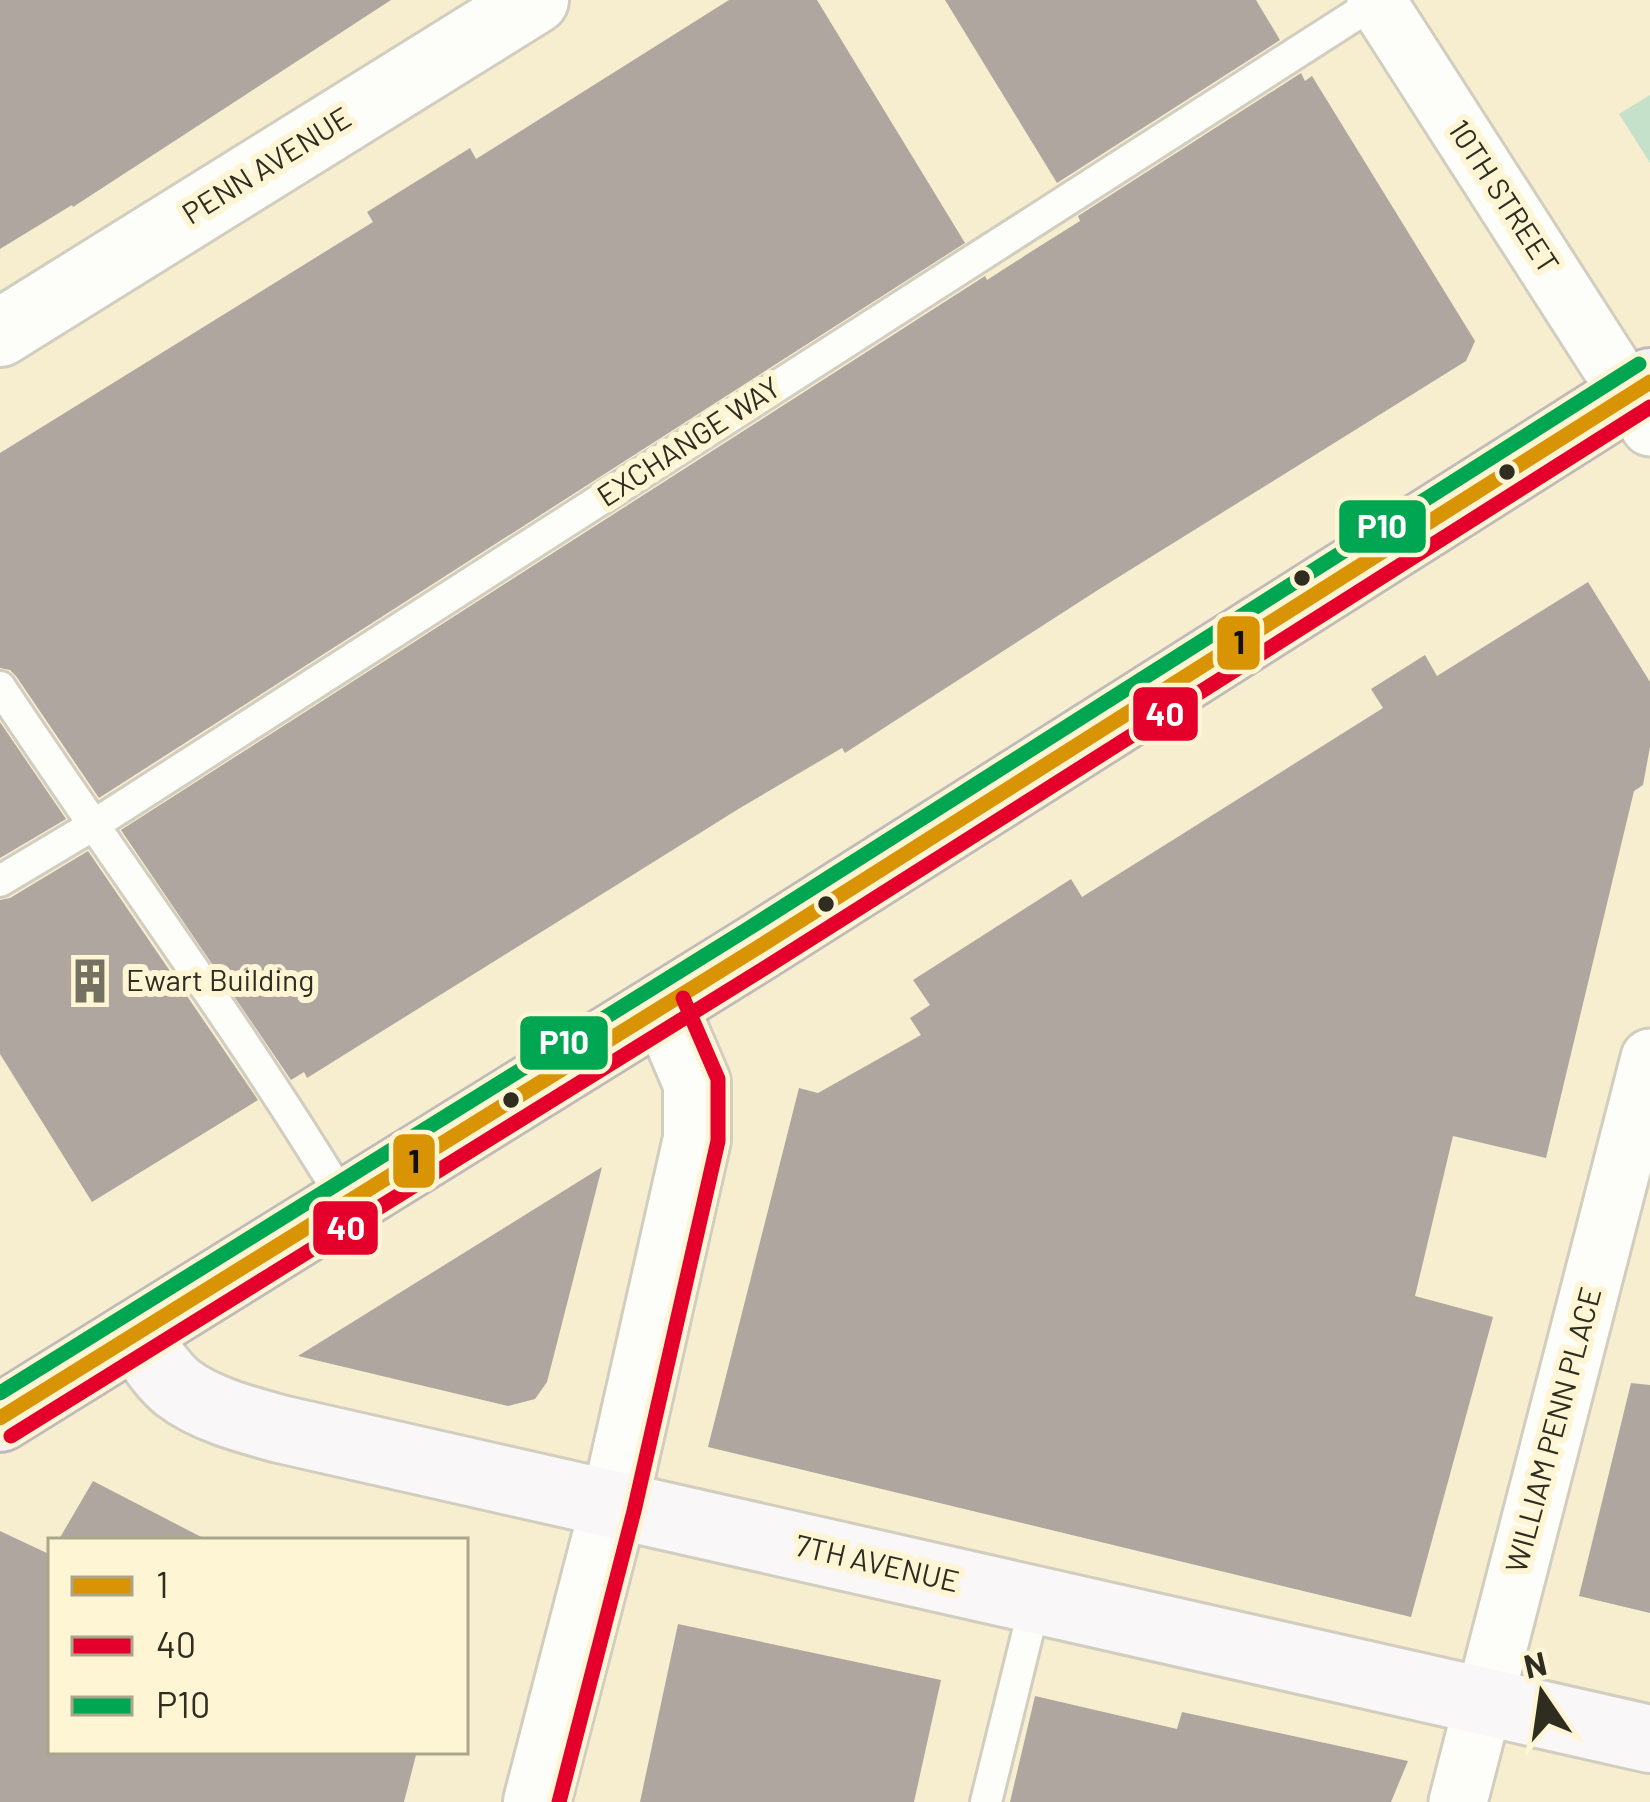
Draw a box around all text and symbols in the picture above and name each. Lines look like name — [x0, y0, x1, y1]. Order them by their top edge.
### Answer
street label: PENN AVENUE — [175, 98, 357, 230]
street label: 10TH STREET — [1442, 112, 1568, 279]
street label: EXCHANGE WAY — [590, 368, 786, 513]
unlabelled marker — [1496, 461, 1518, 483]
line badge: P10 — [1337, 498, 1428, 555]
text: P10 — [1357, 505, 1407, 545]
unlabelled marker — [1291, 567, 1313, 589]
line badge: 1 — [1215, 614, 1262, 672]
text: 1 — [1233, 621, 1245, 661]
line badge: 40 — [1131, 685, 1200, 743]
text: 40 — [1146, 693, 1184, 733]
unlabelled marker — [815, 893, 837, 915]
building icon: Ewart Building — [65, 956, 115, 1006]
place label: Ewart Building — [126, 961, 314, 997]
line badge: P10 — [518, 1014, 610, 1072]
text: P10 — [539, 1021, 589, 1061]
unlabelled marker — [500, 1089, 522, 1111]
line badge: 1 — [391, 1132, 437, 1190]
text: 1 — [408, 1140, 420, 1180]
line badge: 40 — [311, 1199, 380, 1257]
text: 40 — [327, 1207, 365, 1247]
street label: WILLIAM PENN PLACE — [1497, 1283, 1607, 1576]
street label: 7TH AVENUE — [792, 1526, 963, 1598]
legend — [48, 1538, 468, 1754]
text: 1 — [156, 1562, 169, 1605]
text: 40 — [156, 1622, 196, 1665]
north arrow — [1482, 1634, 1602, 1754]
text: N — [1520, 1642, 1550, 1686]
text: P10 — [156, 1682, 210, 1725]

